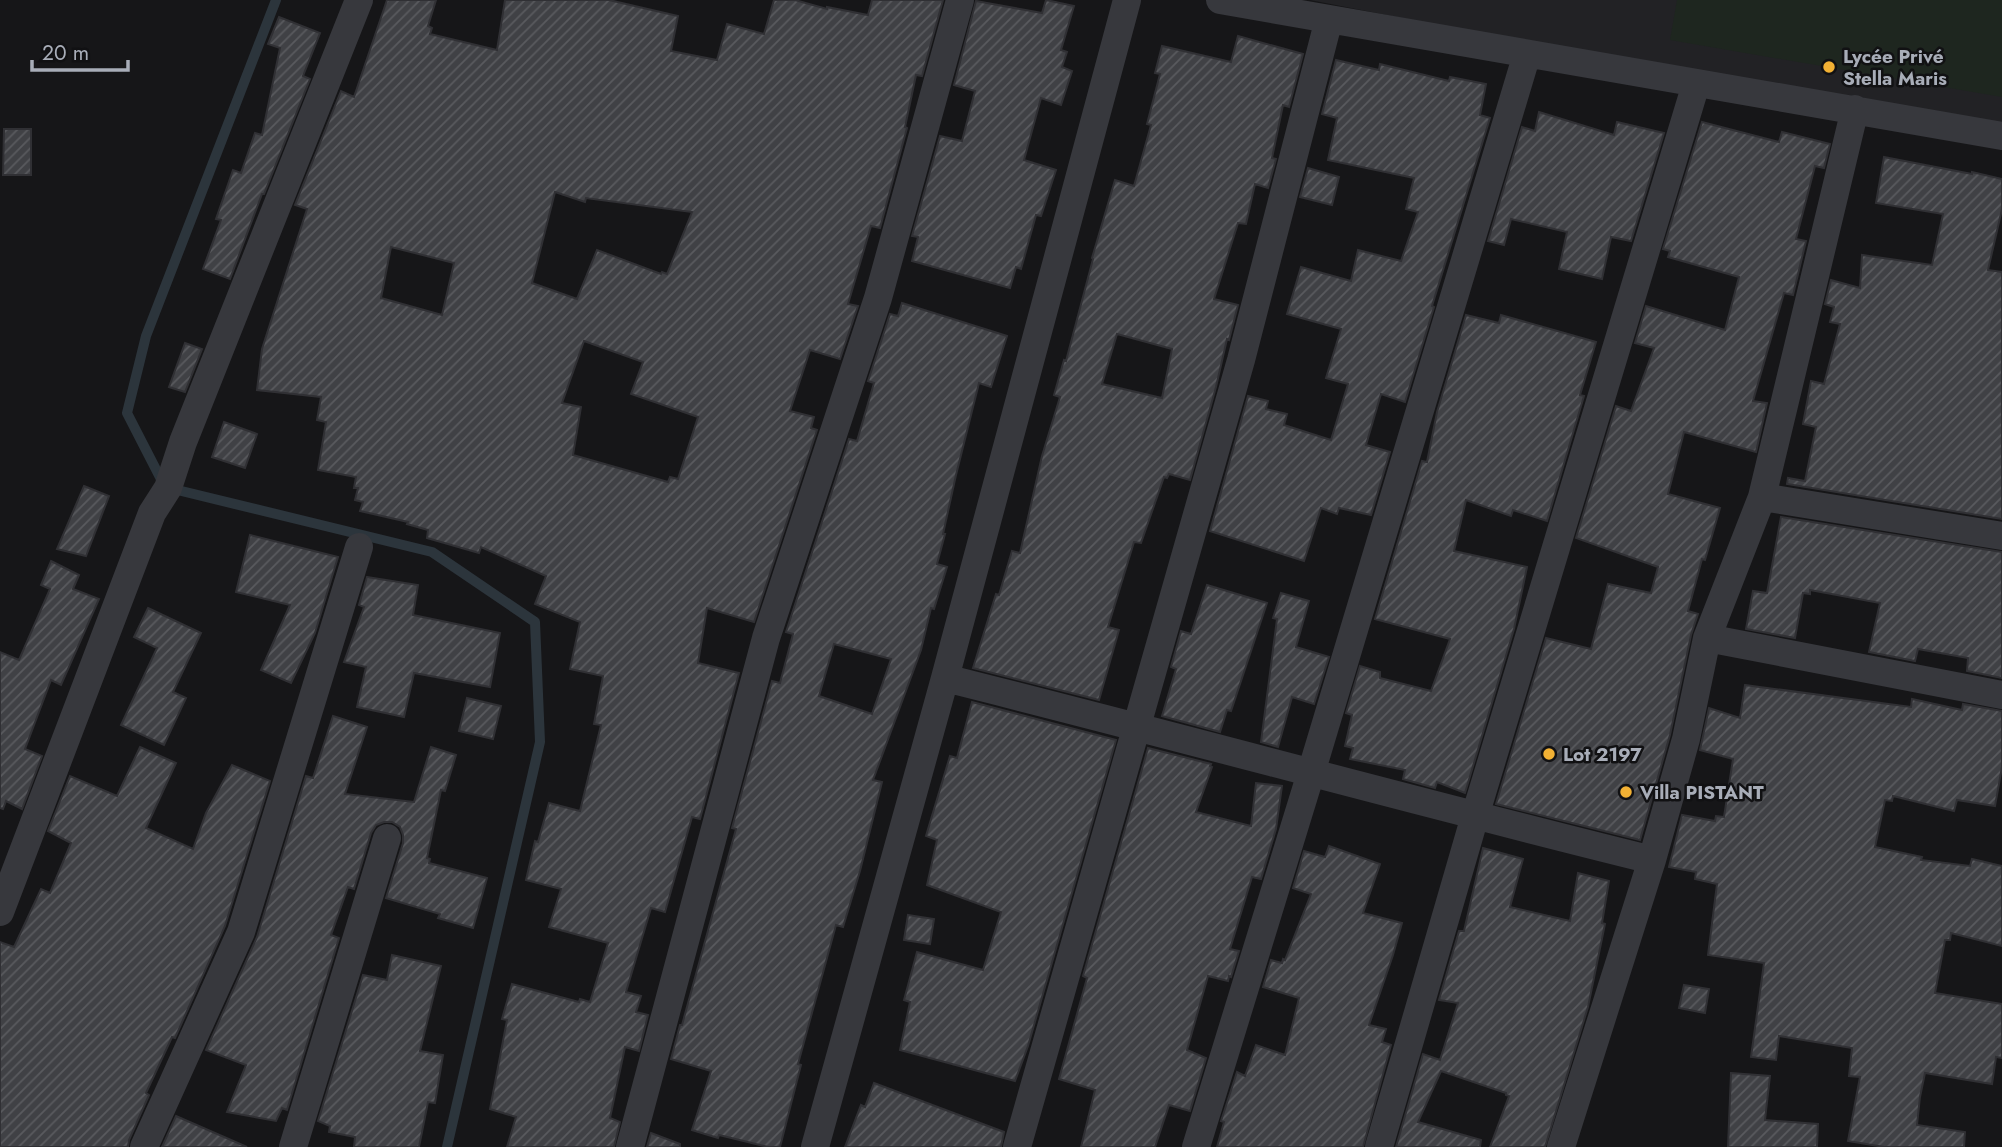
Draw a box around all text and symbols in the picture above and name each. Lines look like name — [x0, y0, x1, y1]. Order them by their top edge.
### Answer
scale bar — [32, 28, 128, 72]
text: 20 m — [42, 38, 89, 68]
place label: Lycée Privé Stella Maris — [1843, 43, 1947, 92]
marker: Lycée Privé Stella Maris — [1821, 59, 1837, 75]
place label: Lot 2197 — [1563, 741, 1642, 768]
marker: Lot 2197 — [1541, 746, 1557, 762]
place label: Villa PISTANT — [1639, 779, 1764, 806]
marker: Villa PISTANT — [1618, 784, 1634, 800]

